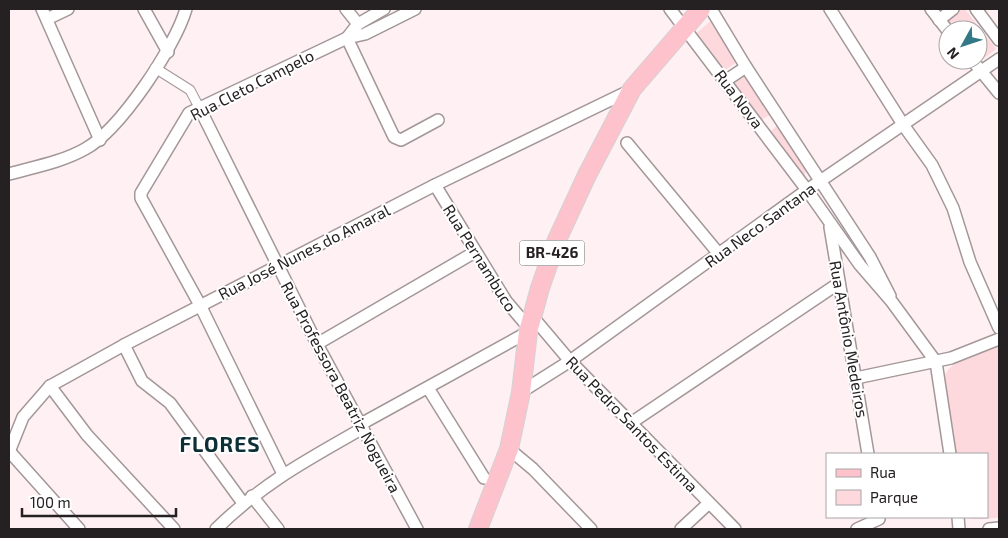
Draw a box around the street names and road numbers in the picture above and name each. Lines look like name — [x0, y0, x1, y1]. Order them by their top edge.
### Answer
street label: Rua Cleto Campelo — [187, 45, 317, 124]
street label: Rua Nova — [711, 65, 768, 132]
street label: Rua Neco Santana — [701, 178, 819, 271]
street label: Rua José Nunes do Amaral — [215, 200, 393, 303]
street label: Rua Pernambuco — [440, 201, 521, 315]
road number: BR-426 — [520, 240, 584, 266]
street label: Rua Antônio Medeiros — [826, 259, 873, 419]
street label: Rua Professora Beatriz Nogueira — [278, 278, 405, 496]
street label: Rua Pedro Santos Estima — [563, 352, 702, 495]

